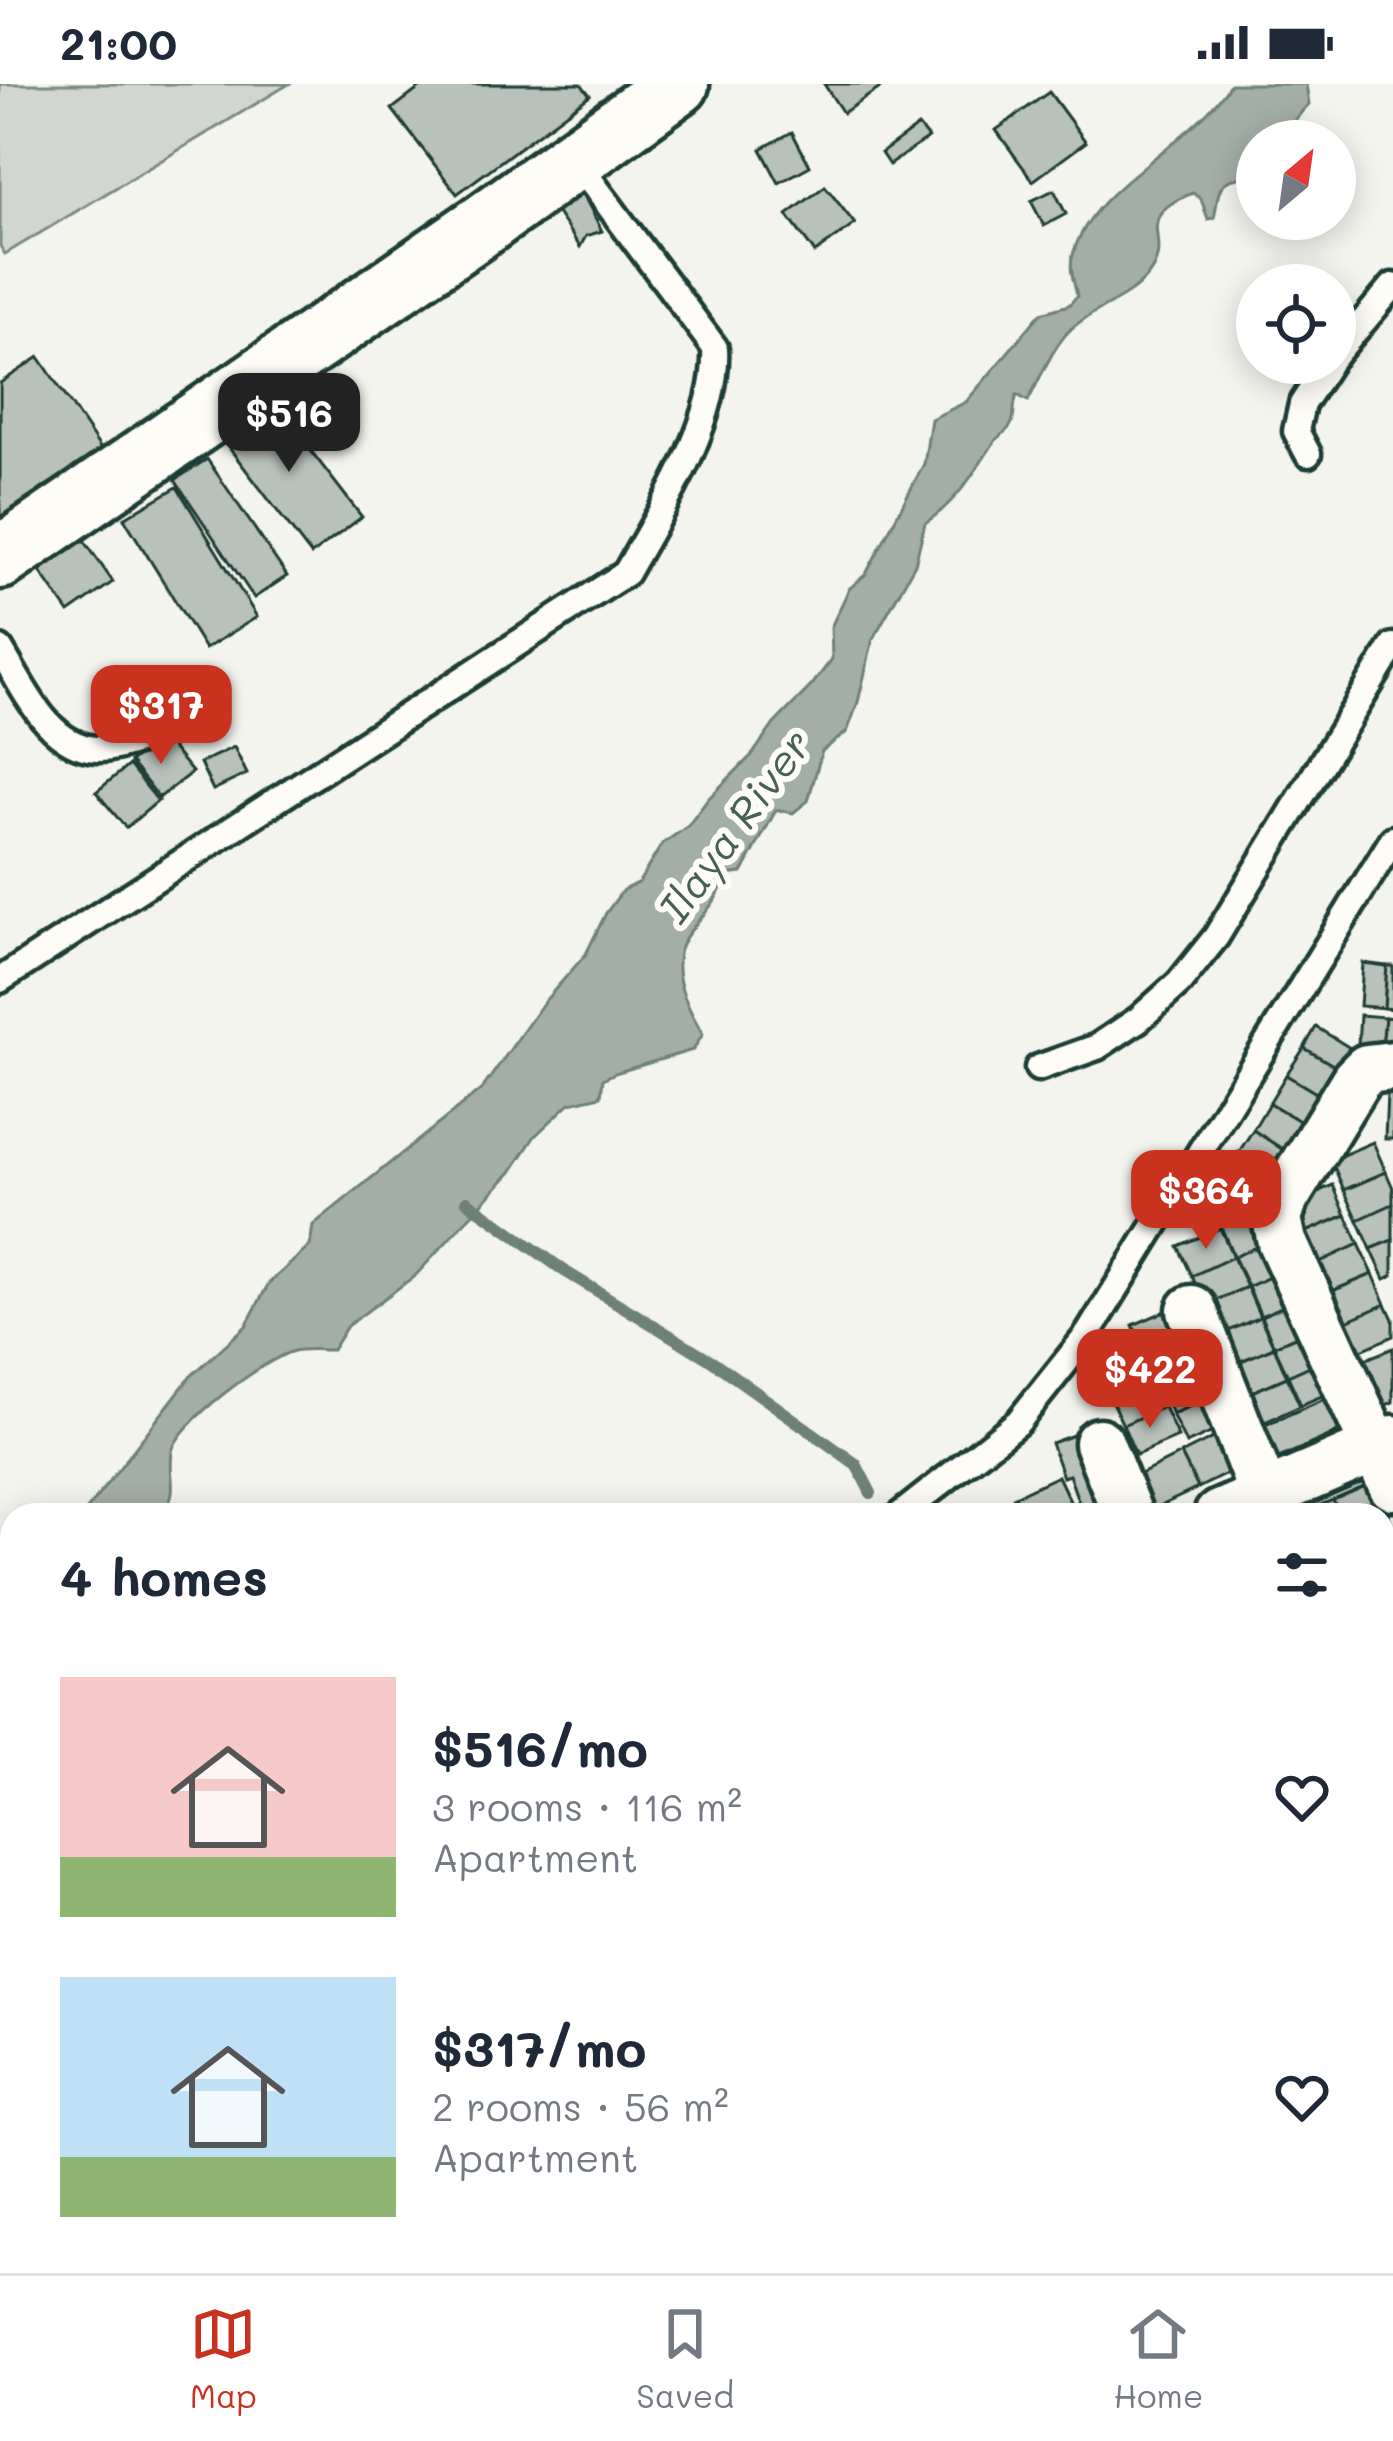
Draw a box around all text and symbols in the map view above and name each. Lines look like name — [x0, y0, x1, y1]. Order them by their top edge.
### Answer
text: 21:00 — [60, 13, 177, 71]
north arrow — [1236, 120, 1356, 240]
map controls — [1236, 120, 1356, 384]
button: locate — [1236, 264, 1356, 384]
pin: $516 — [218, 373, 360, 475]
text: $516 — [245, 386, 333, 437]
pin: $317 — [90, 665, 232, 767]
text: $317 — [118, 678, 204, 729]
water label: Ilaya River — [645, 718, 823, 932]
pin: $364 — [1135, 1150, 1277, 1252]
text: $364 — [1158, 1163, 1254, 1214]
pin: $422 — [1079, 1329, 1221, 1431]
text: $422 — [1104, 1342, 1196, 1393]
text: 4 homes — [60, 1542, 268, 1609]
icon: filters — [1269, 1542, 1335, 1608]
text: $516/mo — [432, 1713, 648, 1780]
icon: home — [156, 1725, 300, 1869]
icon: heart — [1269, 1764, 1335, 1830]
text: 3 rooms · 116 m² — [432, 1780, 742, 1831]
text: Apartment — [432, 1831, 638, 1882]
text: $317/mo — [432, 2013, 646, 2080]
icon: home — [156, 2025, 300, 2169]
icon: heart — [1269, 2064, 1335, 2130]
text: 2 rooms · 56 m² — [432, 2080, 729, 2131]
text: Apartment — [432, 2131, 638, 2182]
tab: Map — [190, 2301, 257, 2416]
tab: Saved — [636, 2301, 734, 2416]
tab: Home — [1114, 2301, 1203, 2416]

